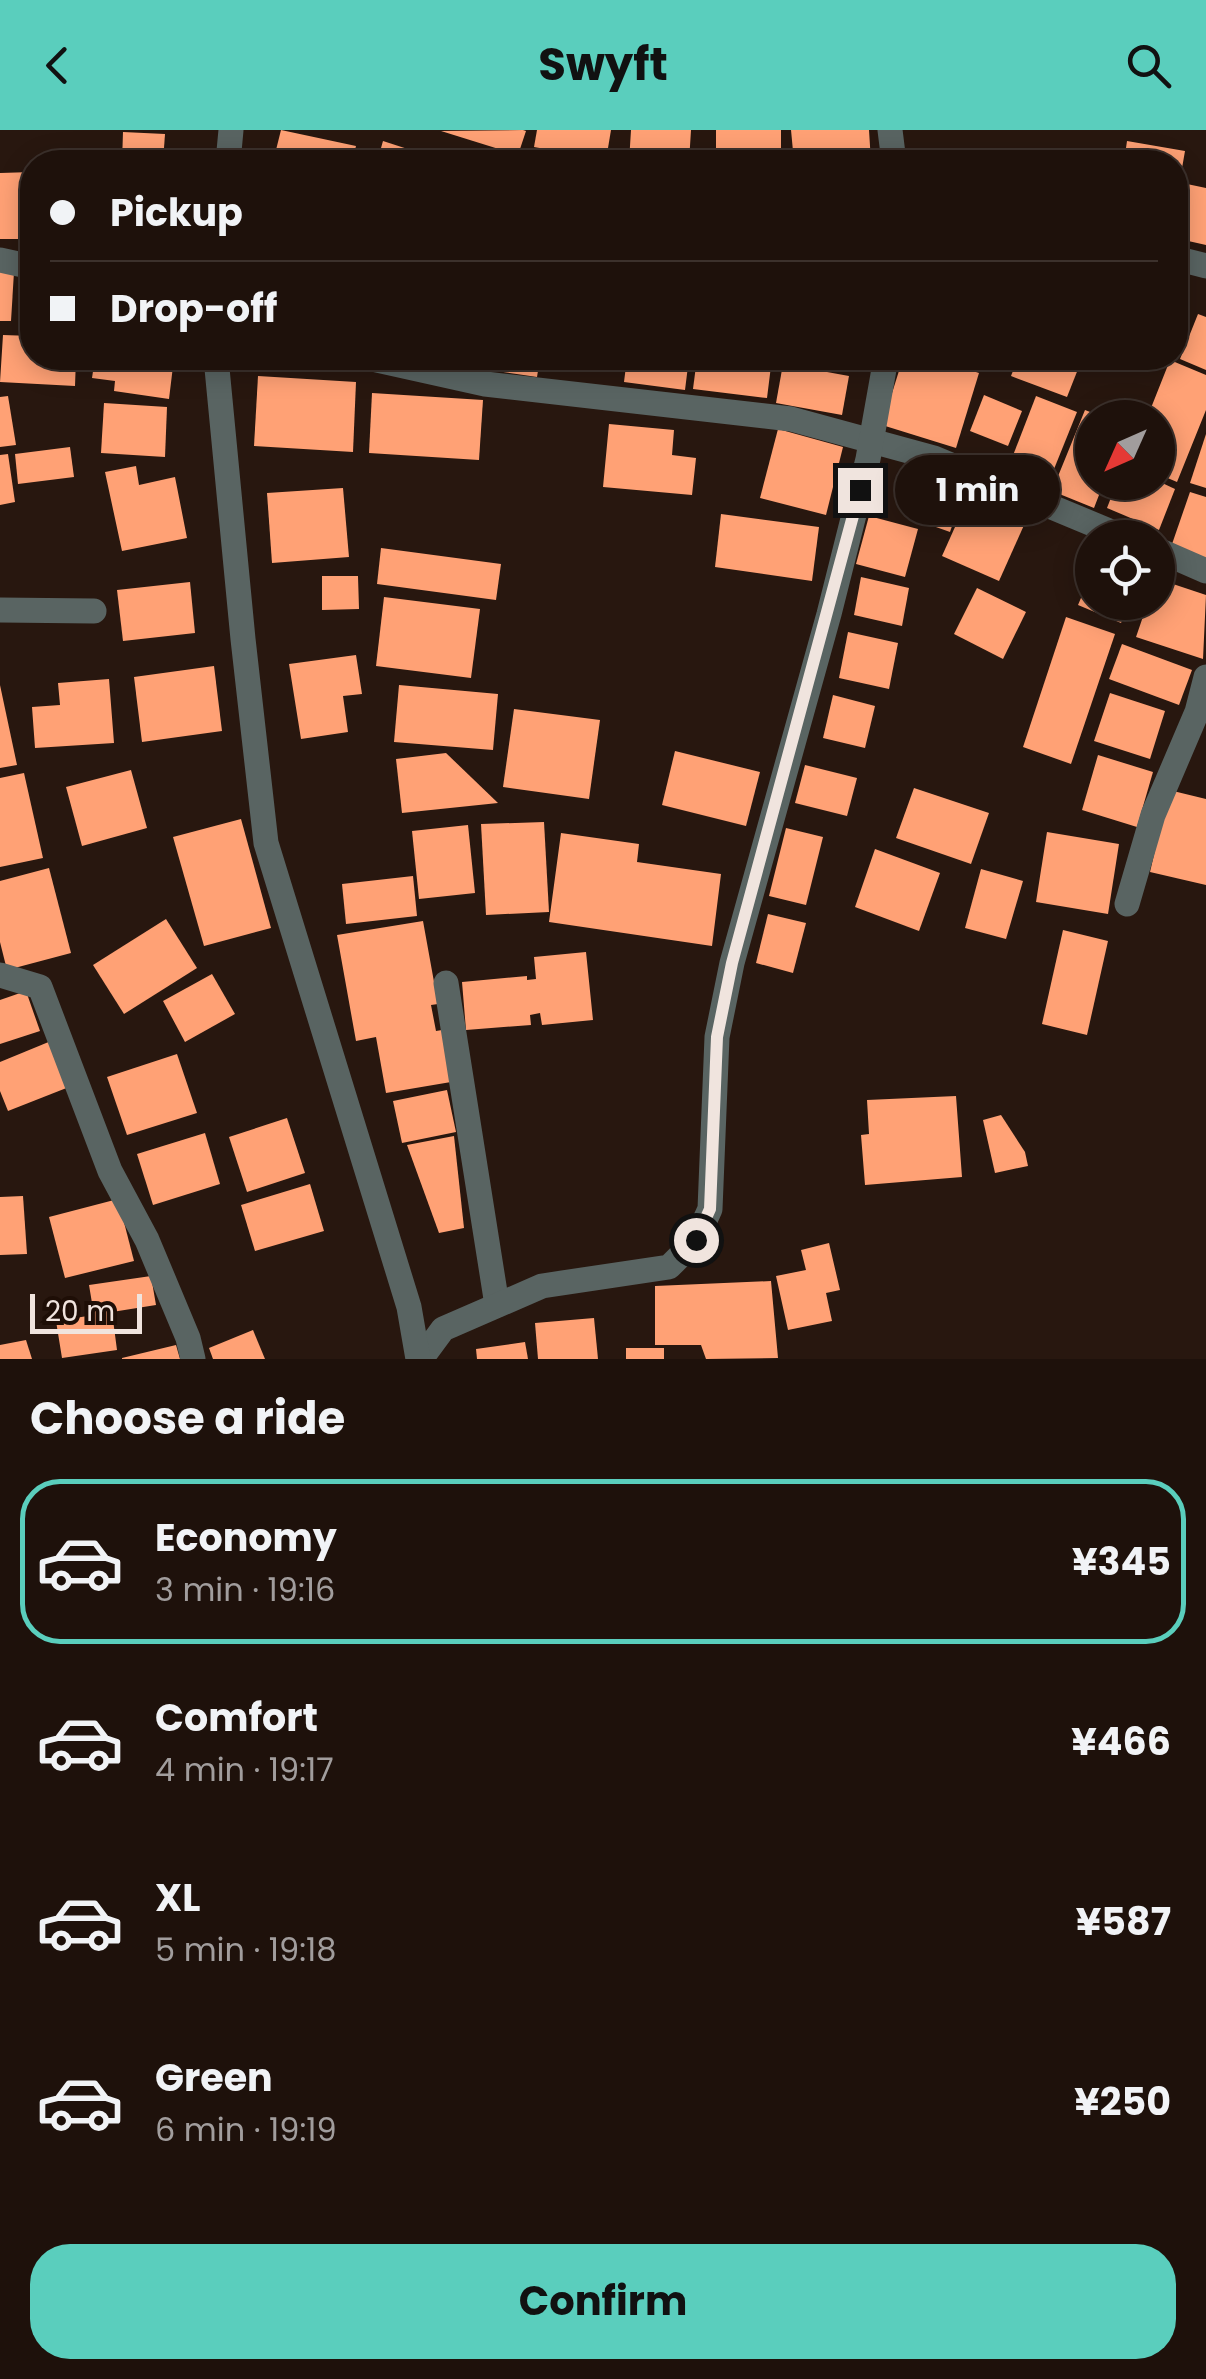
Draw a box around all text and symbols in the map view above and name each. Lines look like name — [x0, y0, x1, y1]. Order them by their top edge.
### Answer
text: Swyft — [538, 33, 668, 96]
icon: back — [30, 38, 85, 93]
icon: search — [1121, 38, 1176, 93]
text: Pickup — [110, 186, 243, 239]
text: Drop-off — [110, 282, 278, 335]
north arrow — [1075, 400, 1175, 500]
map controls — [1075, 400, 1175, 620]
callout: 1 min — [895, 455, 1060, 525]
text: 1 min — [936, 467, 1019, 512]
route end — [838, 468, 883, 513]
button: locate — [1075, 520, 1175, 620]
route start — [674, 1218, 719, 1263]
scale bar — [30, 1289, 142, 1334]
text: 20 m — [45, 1292, 115, 1331]
text: Choose a ride — [30, 1387, 345, 1450]
text: Economy — [155, 1511, 337, 1564]
icon: car — [35, 1517, 125, 1607]
text: ¥345 — [1072, 1535, 1171, 1588]
text: 3 min · 19:16 — [155, 1567, 335, 1612]
text: Comfort — [155, 1691, 318, 1744]
icon: car — [35, 1697, 125, 1787]
text: ¥466 — [1071, 1715, 1171, 1768]
text: 4 min · 19:17 — [155, 1747, 334, 1792]
text: XL — [155, 1871, 200, 1924]
icon: car — [35, 1877, 125, 1967]
text: ¥587 — [1076, 1895, 1171, 1948]
text: 5 min · 19:18 — [155, 1927, 336, 1972]
text: Green — [155, 2051, 273, 2104]
icon: car — [35, 2057, 125, 2147]
text: ¥250 — [1074, 2075, 1171, 2128]
text: 6 min · 19:19 — [155, 2107, 337, 2152]
button: Confirm — [30, 2244, 1176, 2359]

